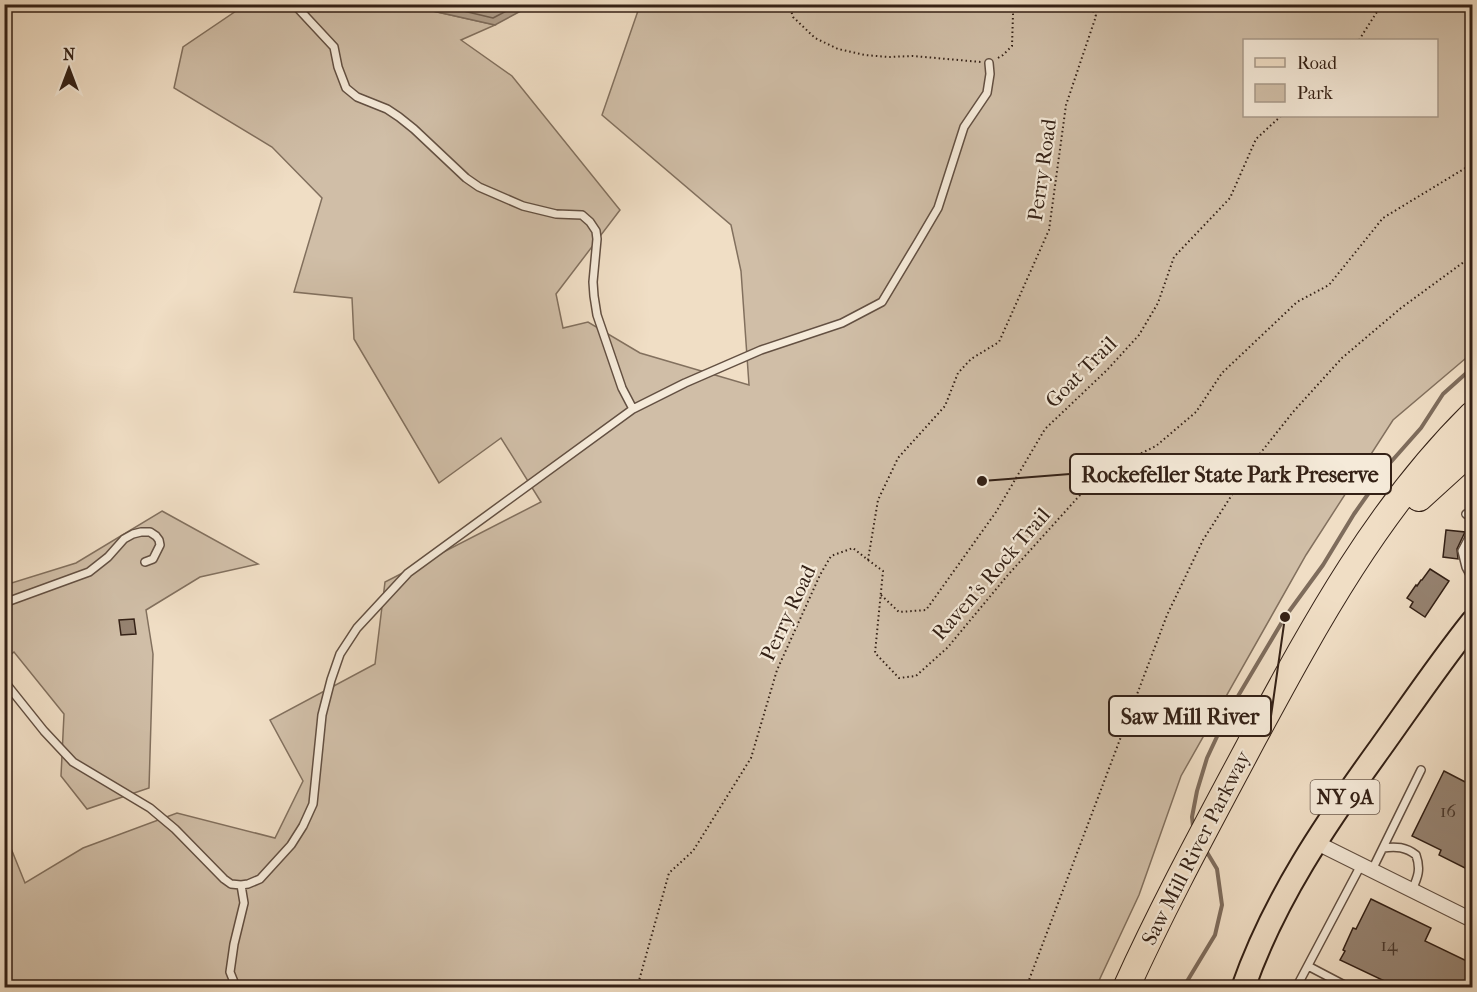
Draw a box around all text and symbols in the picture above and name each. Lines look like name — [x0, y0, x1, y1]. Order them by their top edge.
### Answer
north arrow — [39, 39, 99, 99]
legend — [1243, 39, 1438, 117]
text: N — [63, 45, 76, 64]
text: Road — [1297, 53, 1337, 74]
text: Park — [1297, 83, 1334, 104]
street label: Perry Road — [1023, 117, 1061, 223]
street label: Goat Trail — [1040, 331, 1122, 413]
callout: Rockefeller State Park Preserve — [1070, 454, 1391, 494]
text: Rockefeller State Park Preserve — [1081, 462, 1379, 488]
street label: Raven's Rock Trail — [927, 503, 1055, 645]
street label: Perry Road — [755, 561, 821, 665]
callout: Saw Mill River — [1109, 696, 1271, 736]
text: Saw Mill River — [1121, 704, 1260, 730]
street label: Saw Mill River Parkway — [1137, 746, 1256, 949]
road number: NY 9A — [1310, 780, 1380, 814]
house number: 16 — [1440, 801, 1456, 822]
house number: 14 — [1380, 935, 1398, 956]

